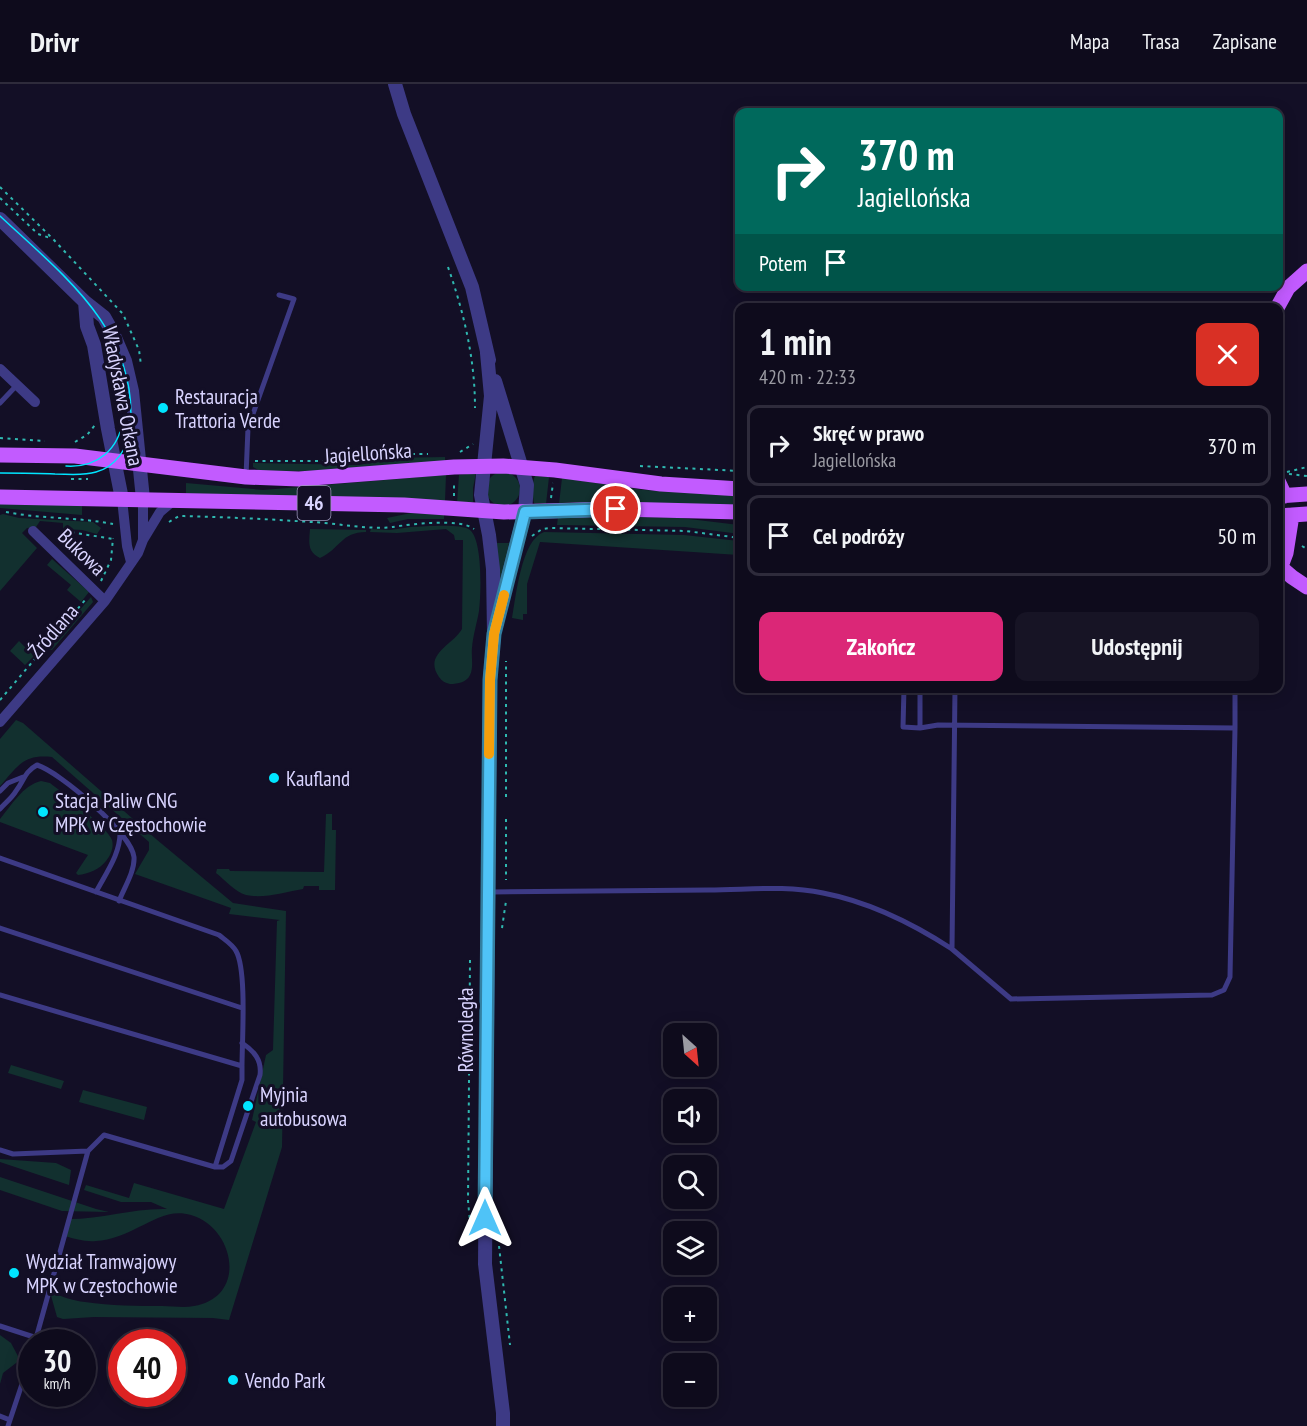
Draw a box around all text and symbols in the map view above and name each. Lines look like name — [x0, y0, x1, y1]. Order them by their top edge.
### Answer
text: Drivr — [30, 23, 79, 60]
text: Mapa — [1070, 28, 1109, 55]
text: Trasa — [1142, 28, 1180, 55]
text: Zapisane — [1213, 28, 1277, 55]
text: 370 m — [858, 127, 955, 182]
icon: right — [759, 132, 837, 210]
text: Jagiellońska — [858, 180, 970, 214]
icon: arrive — [819, 246, 852, 279]
text: Potem — [759, 249, 807, 277]
text: 1 min — [759, 318, 832, 365]
button: close — [1196, 323, 1259, 386]
street label: Władysława Orkana — [96, 324, 150, 468]
text: 420 m · 22:33 — [759, 364, 856, 390]
place label: Restauracja Trattoria Verde — [175, 383, 281, 434]
marker: Restauracja Trattoria Verde — [156, 401, 170, 415]
text: Skręć w prawo — [813, 419, 924, 447]
icon: right — [762, 429, 795, 462]
text: 370 m — [1207, 432, 1256, 460]
street label: Jagiellońska — [322, 436, 413, 470]
text: Jagiellońska — [813, 447, 896, 473]
pin — [590, 483, 641, 534]
road number: 46 — [298, 486, 330, 520]
icon: arrive — [599, 492, 632, 525]
icon: arrive — [762, 519, 795, 552]
text: Cel podróży — [813, 522, 904, 550]
text: 50 m — [1217, 522, 1256, 550]
street label: Bukowa — [52, 523, 112, 581]
street label: Źródlana — [22, 598, 84, 664]
button: Zakończ — [759, 612, 1003, 681]
button: Udostępnij — [1015, 612, 1259, 681]
place label: Kaufland — [286, 765, 350, 792]
marker: Kaufland — [267, 771, 281, 785]
place label: Stacja Paliw CNG MPK w Częstochowie — [55, 787, 207, 838]
marker: Stacja Paliw CNG MPK w Częstochowie — [36, 805, 50, 819]
street label: Równoległa — [452, 988, 479, 1072]
north arrow — [663, 1023, 717, 1077]
map controls — [663, 1023, 717, 1407]
place label: Myjnia autobusowa — [260, 1081, 347, 1132]
button: sound — [663, 1089, 717, 1143]
marker: Myjnia autobusowa — [241, 1099, 255, 1113]
button: search — [663, 1155, 717, 1209]
position arrow — [453, 1186, 517, 1250]
button: layers — [663, 1221, 717, 1275]
place label: Wydział Tramwajowy MPK w Częstochowie — [26, 1248, 178, 1299]
marker: Wydział Tramwajowy MPK w Częstochowie — [7, 1266, 21, 1280]
button: + — [663, 1287, 717, 1341]
speed limit sign: 40 — [108, 1329, 186, 1407]
text: 30 — [43, 1341, 71, 1380]
button: − — [663, 1353, 717, 1407]
place label: Vendo Park — [244, 1367, 325, 1394]
marker: Vendo Park — [226, 1373, 240, 1387]
text: km/h — [44, 1374, 70, 1393]

